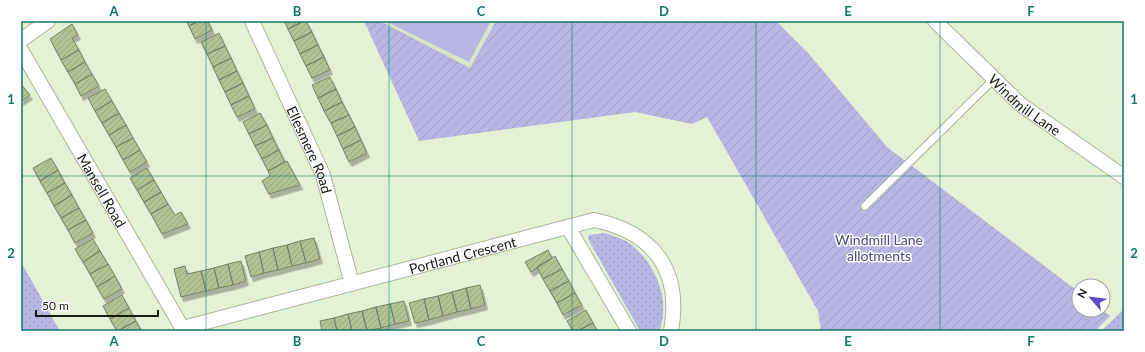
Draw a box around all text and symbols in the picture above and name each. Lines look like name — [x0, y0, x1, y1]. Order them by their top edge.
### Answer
text: A — [108, 3, 119, 19]
text: B — [293, 3, 302, 19]
text: C — [477, 3, 486, 19]
text: D — [659, 3, 669, 19]
text: E — [844, 3, 852, 19]
text: F — [1027, 3, 1035, 19]
street label: Windmill Lane — [986, 70, 1064, 139]
text: 1 — [7, 91, 15, 107]
text: 1 — [1130, 91, 1138, 107]
street label: Ellesmere Road — [284, 103, 336, 195]
street label: Mansell Road — [74, 150, 130, 230]
park label: Windmill Lane allotments — [835, 231, 923, 264]
street label: Portland Crescent — [407, 232, 518, 277]
text: 2 — [7, 245, 15, 261]
text: 2 — [1130, 245, 1138, 261]
north arrow — [1071, 278, 1111, 318]
text: N — [1074, 286, 1089, 300]
scale bar — [36, 292, 158, 318]
text: 50 m — [42, 298, 69, 313]
text: A — [108, 333, 119, 349]
text: B — [293, 333, 302, 349]
text: C — [477, 333, 486, 349]
text: D — [659, 333, 669, 349]
text: E — [844, 333, 852, 349]
text: F — [1027, 333, 1035, 349]

